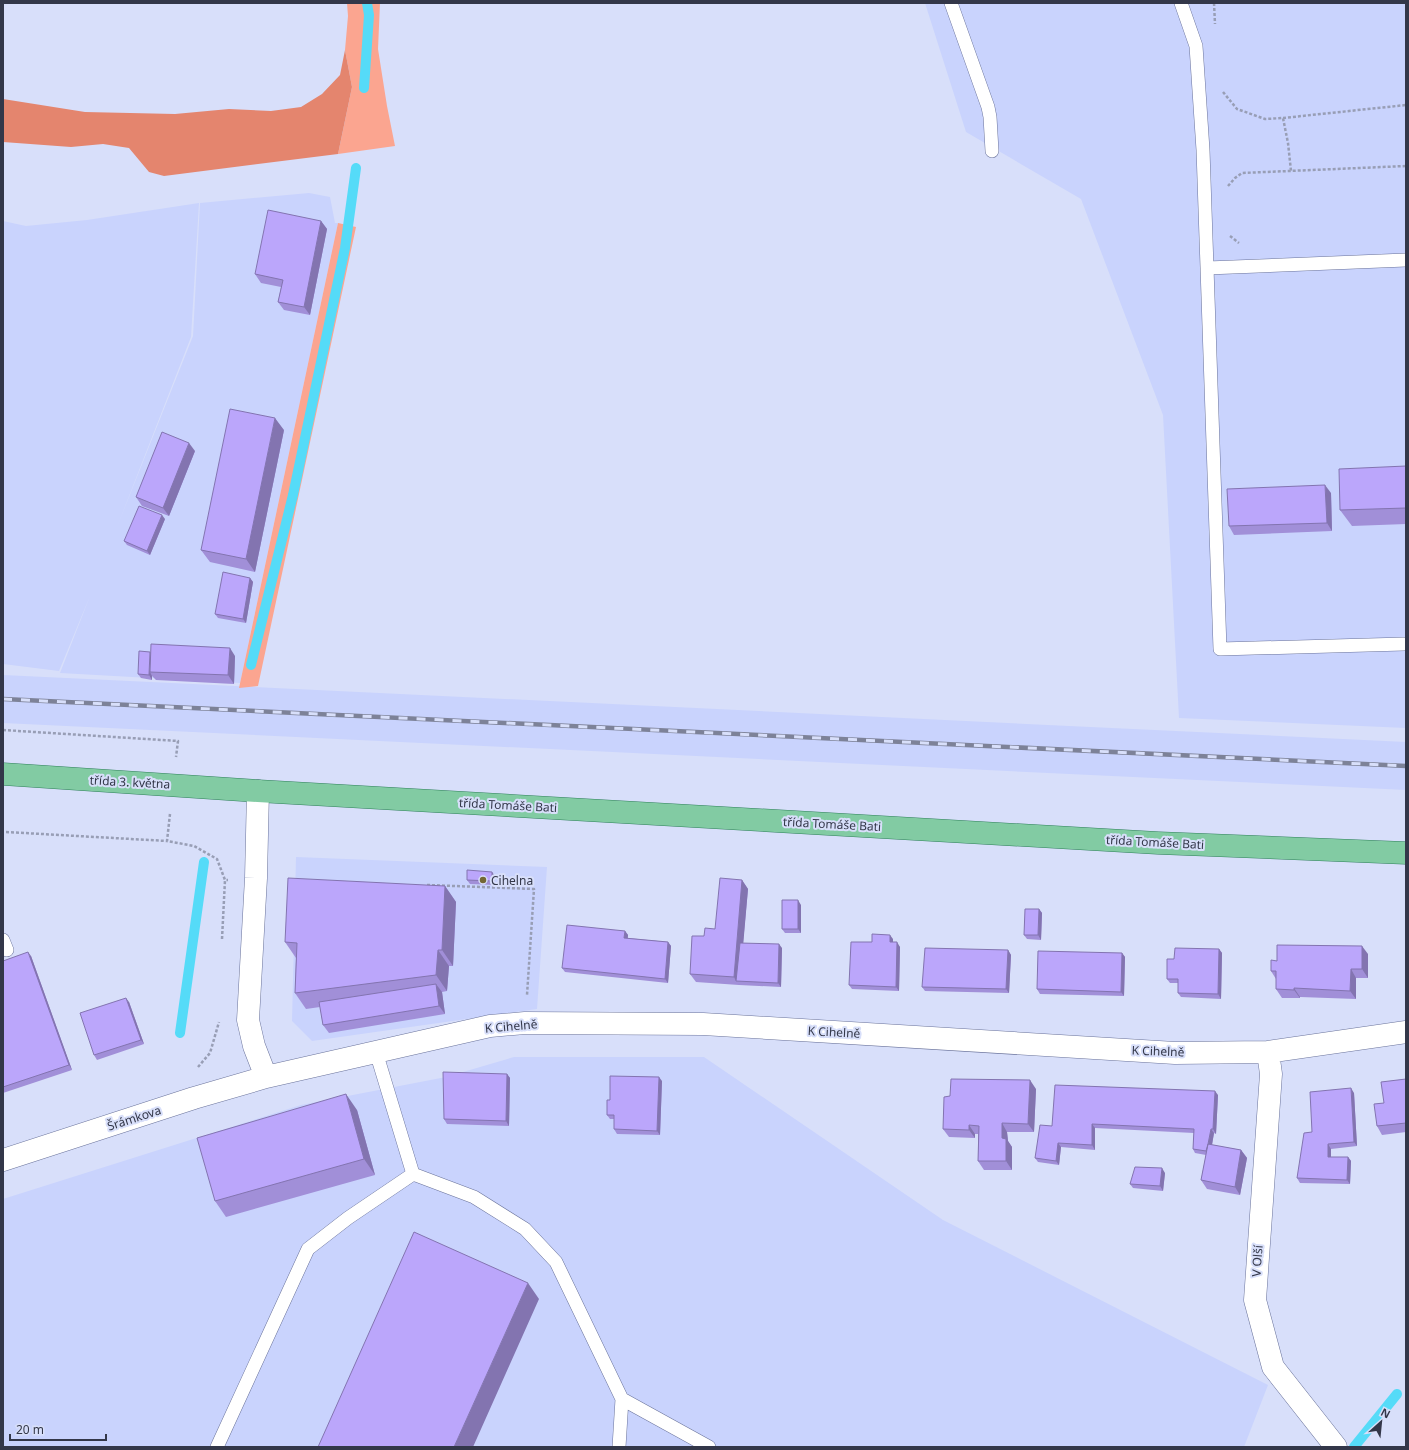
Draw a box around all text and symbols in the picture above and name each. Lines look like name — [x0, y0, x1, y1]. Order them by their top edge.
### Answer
street label: třída 3. května — [89, 771, 171, 793]
street label: třída Tomáše Bati — [458, 794, 558, 816]
street label: třída Tomáše Bati — [782, 813, 882, 835]
street label: třída Tomáše Bati — [1105, 831, 1205, 853]
place label: Cihelna — [491, 872, 533, 889]
marker: Cihelna — [478, 875, 488, 885]
street label: K Cihelně — [484, 1015, 538, 1037]
street label: K Cihelně — [807, 1022, 861, 1042]
street label: K Cihelně — [1131, 1042, 1185, 1060]
street label: Šrámkova — [105, 1101, 163, 1135]
street label: V Olší — [1247, 1244, 1267, 1277]
north arrow — [1361, 1402, 1401, 1442]
text: N — [1378, 1404, 1393, 1421]
scale bar — [10, 1416, 106, 1442]
text: 20 m — [16, 1421, 44, 1438]

